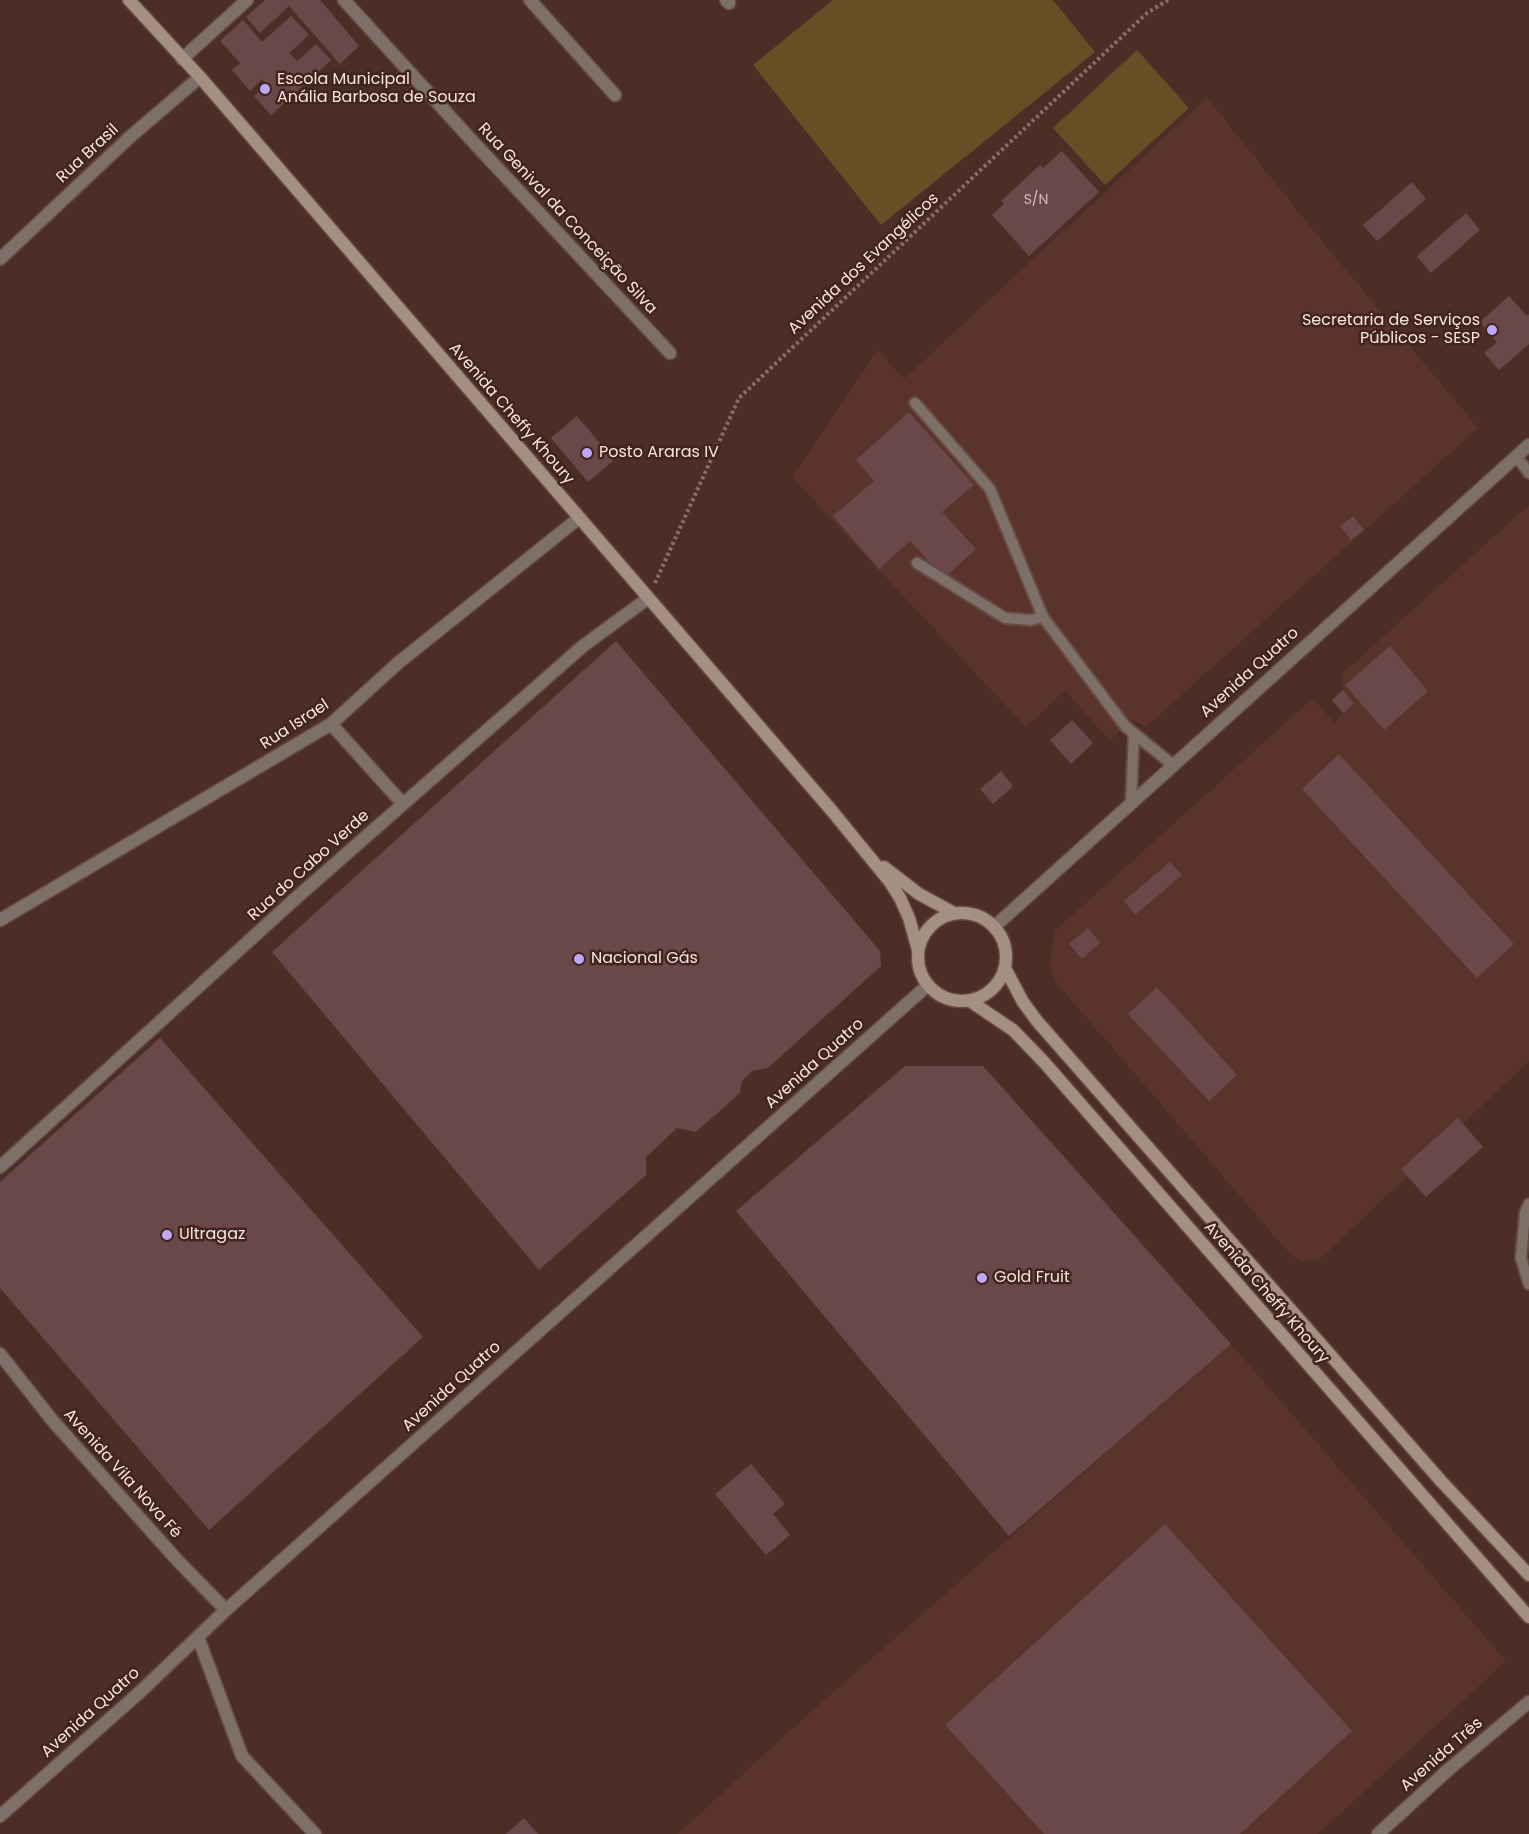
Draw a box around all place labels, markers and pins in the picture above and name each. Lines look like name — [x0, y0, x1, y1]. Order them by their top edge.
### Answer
place label: Escola Municipal Anália Barbosa de Souza — [277, 70, 476, 108]
marker: Escola Municipal Anália Barbosa de Souza — [258, 82, 272, 96]
place label: Secretaria de Serviços Públicos - SESP — [1302, 311, 1480, 349]
marker: Secretaria de Serviços Públicos - SESP — [1485, 323, 1499, 337]
place label: Posto Araras IV — [599, 443, 719, 463]
marker: Posto Araras IV — [580, 446, 594, 460]
place label: Nacional Gás — [591, 949, 698, 969]
marker: Nacional Gás — [572, 952, 586, 966]
place label: Ultragaz — [179, 1225, 245, 1245]
marker: Ultragaz — [160, 1228, 174, 1242]
place label: Gold Fruit — [994, 1268, 1070, 1288]
marker: Gold Fruit — [975, 1271, 989, 1285]

